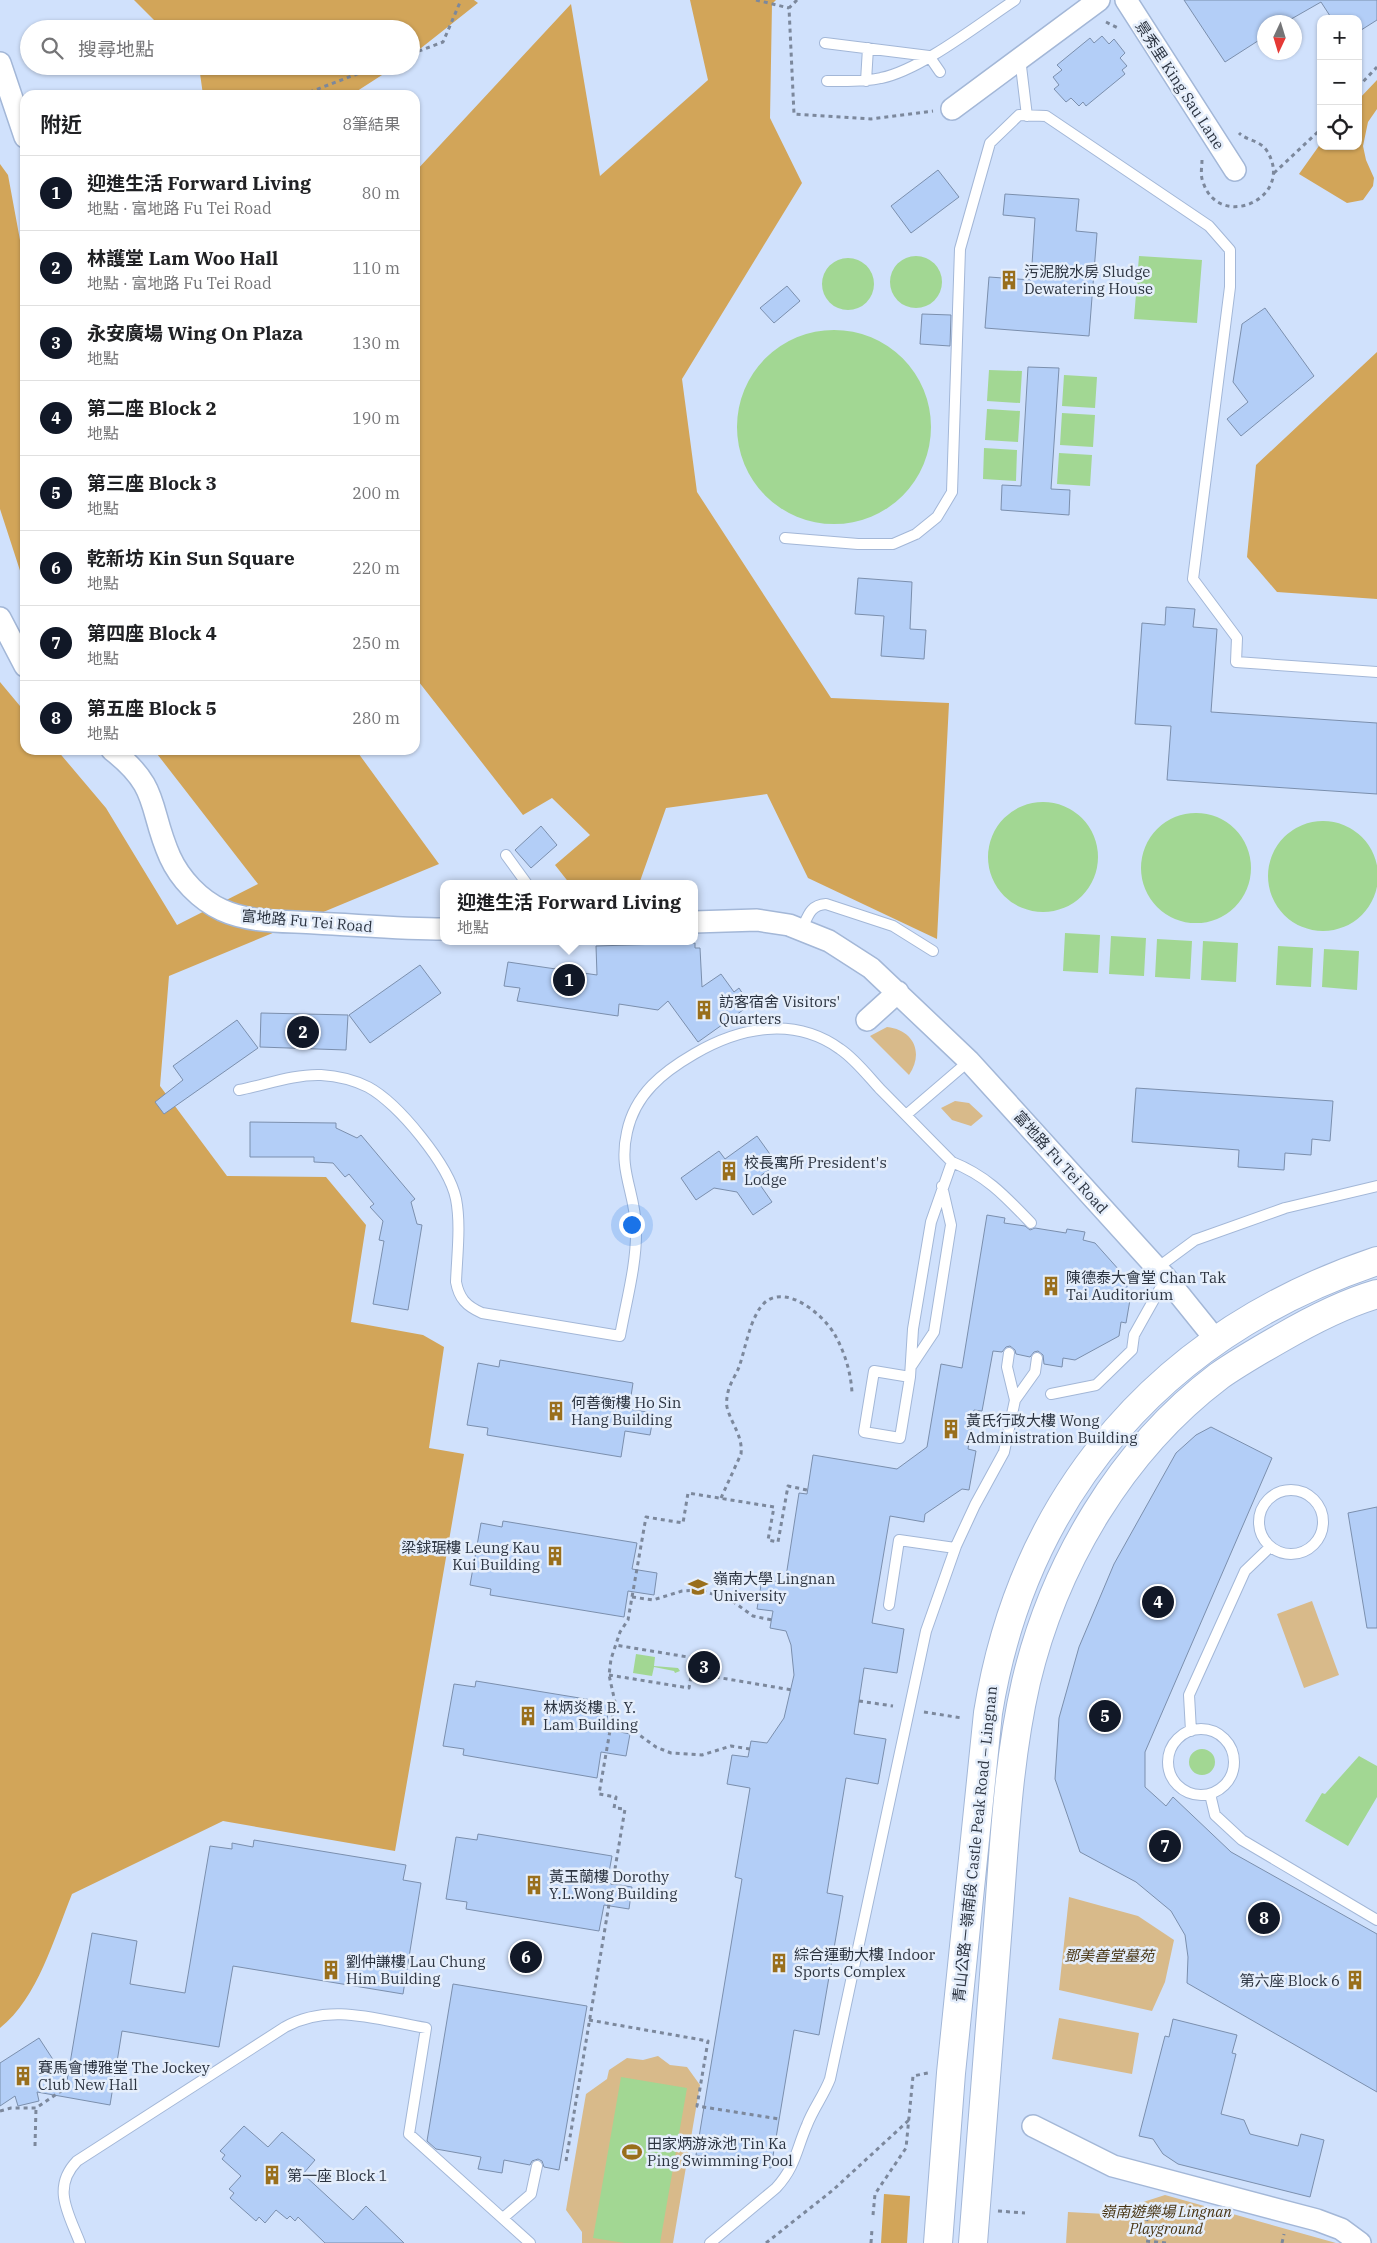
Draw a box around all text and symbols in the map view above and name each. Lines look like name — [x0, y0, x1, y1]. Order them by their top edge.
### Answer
north arrow — [1257, 15, 1302, 60]
map controls — [1317, 15, 1362, 150]
button: + — [1317, 15, 1362, 60]
street label: 景秀里 King Sau Lane — [1131, 17, 1229, 153]
search box — [20, 20, 420, 75]
icon: search — [38, 34, 66, 62]
text: 搜尋地點 — [78, 37, 154, 61]
button: − — [1317, 60, 1362, 105]
button: locate — [1317, 105, 1362, 150]
text: 附近 — [40, 110, 82, 138]
text: 8筆結果 — [342, 114, 400, 134]
text: 迎進生活 Forward Living — [87, 171, 311, 195]
text: 1 — [51, 183, 61, 203]
text: 80 m — [362, 183, 400, 203]
text: 地點 · 富地路 Fu Tei Road — [87, 198, 272, 218]
text: 林護堂 Lam Woo Hall — [87, 246, 278, 270]
text: 2 — [51, 258, 61, 278]
text: 110 m — [352, 258, 400, 278]
place label: 污泥脫水房 Sludge Dewatering House — [1024, 262, 1153, 298]
building icon: 污泥脫水房 Sludge Dewatering House — [998, 269, 1020, 291]
text: 地點 · 富地路 Fu Tei Road — [87, 273, 272, 293]
text: 永安廣場 Wing On Plaza — [87, 321, 303, 345]
text: 3 — [51, 333, 61, 353]
text: 130 m — [352, 333, 400, 353]
text: 地點 — [87, 348, 119, 368]
text: 第二座 Block 2 — [87, 396, 217, 420]
text: 4 — [51, 408, 61, 428]
text: 190 m — [352, 408, 400, 428]
text: 地點 — [87, 423, 119, 443]
text: 第三座 Block 3 — [87, 471, 217, 495]
text: 5 — [51, 483, 61, 503]
text: 200 m — [352, 483, 400, 503]
text: 地點 — [87, 498, 119, 518]
text: 乾新坊 Kin Sun Square — [87, 546, 295, 570]
text: 6 — [51, 558, 61, 578]
text: 220 m — [352, 558, 400, 578]
text: 地點 — [87, 573, 119, 593]
text: 第四座 Block 4 — [87, 621, 217, 645]
text: 7 — [51, 633, 61, 653]
text: 250 m — [352, 633, 400, 653]
text: 地點 — [87, 648, 119, 668]
text: 第五座 Block 5 — [87, 696, 217, 720]
text: 8 — [51, 708, 61, 728]
text: 280 m — [352, 708, 400, 728]
text: 地點 — [87, 723, 119, 743]
popup — [440, 880, 698, 945]
text: 迎進生活 Forward Living — [457, 890, 681, 914]
street label: 富地路 Fu Tei Road — [241, 906, 373, 936]
text: 地點 — [457, 917, 489, 937]
pin: 1 — [553, 961, 585, 999]
place label: 訪客宿舍 Visitors' Quarters — [719, 992, 840, 1028]
building icon: 訪客宿舍 Visitors' Quarters — [693, 999, 715, 1021]
pin: 2 — [287, 1013, 319, 1051]
street label: 富地路 Fu Tei Road — [1010, 1107, 1112, 1217]
place label: 校長寓所 President's Lodge — [744, 1153, 887, 1189]
building icon: 校長寓所 President's Lodge — [718, 1160, 740, 1182]
your location — [619, 1212, 645, 1238]
place label: 陳德泰大會堂 Chan Tak Tai Auditorium — [1066, 1268, 1226, 1304]
building icon: 陳德泰大會堂 Chan Tak Tai Auditorium — [1040, 1275, 1062, 1297]
place label: 何善衡樓 Ho Sin Hang Building — [571, 1393, 682, 1429]
building icon: 何善衡樓 Ho Sin Hang Building — [545, 1400, 567, 1422]
place label: 黃氏行政大樓 Wong Administration Building — [966, 1411, 1137, 1447]
building icon: 黃氏行政大樓 Wong Administration Building — [940, 1418, 962, 1440]
place label: 梁銶琚樓 Leung Kau Kui Building — [401, 1538, 540, 1574]
building icon: 梁銶琚樓 Leung Kau Kui Building — [544, 1545, 566, 1567]
place label: 嶺南大學 Lingnan University — [713, 1569, 836, 1605]
school or university icon: 嶺南大學 Lingnan University — [687, 1576, 709, 1598]
pin: 4 — [1142, 1583, 1174, 1621]
pin: 3 — [688, 1648, 720, 1686]
street label: 青山公路－嶺南段 Castle Peak Road – Lingnan — [949, 1685, 1001, 2003]
pin: 5 — [1089, 1697, 1121, 1735]
place label: 林炳炎樓 B. Y. Lam Building — [543, 1698, 638, 1734]
building icon: 林炳炎樓 B. Y. Lam Building — [517, 1705, 539, 1727]
pin: 7 — [1149, 1827, 1181, 1865]
place label: 黃玉蘭樓 Dorothy Y.L.Wong Building — [549, 1867, 677, 1903]
building icon: 黃玉蘭樓 Dorothy Y.L.Wong Building — [523, 1874, 545, 1896]
pin: 8 — [1248, 1899, 1280, 1937]
pin: 6 — [510, 1938, 542, 1976]
place label: 綜合運動大樓 Indoor Sports Complex — [794, 1945, 935, 1981]
park label: 鄧美善堂墓苑 — [1064, 1946, 1156, 1965]
place label: 劉仲謙樓 Lau Chung Him Building — [346, 1952, 485, 1988]
building icon: 綜合運動大樓 Indoor Sports Complex — [768, 1952, 790, 1974]
building icon: 劉仲謙樓 Lau Chung Him Building — [320, 1959, 342, 1981]
building icon: 第六座 Block 6 — [1344, 1969, 1366, 1991]
place label: 第六座 Block 6 — [1239, 1971, 1340, 1990]
place label: 賽馬會博雅堂 The Jockey Club New Hall — [38, 2058, 210, 2094]
building icon: 賽馬會博雅堂 The Jockey Club New Hall — [12, 2065, 34, 2087]
place label: 田家炳游泳池 Tin Ka Ping Swimming Pool — [647, 2134, 793, 2170]
sports icon: 田家炳游泳池 Tin Ka Ping Swimming Pool — [621, 2141, 643, 2163]
building icon: 第一座 Block 1 — [261, 2164, 283, 2186]
place label: 第一座 Block 1 — [287, 2166, 388, 2185]
park label: 嶺南遊樂場 Lingnan Playground — [1100, 2202, 1232, 2238]

